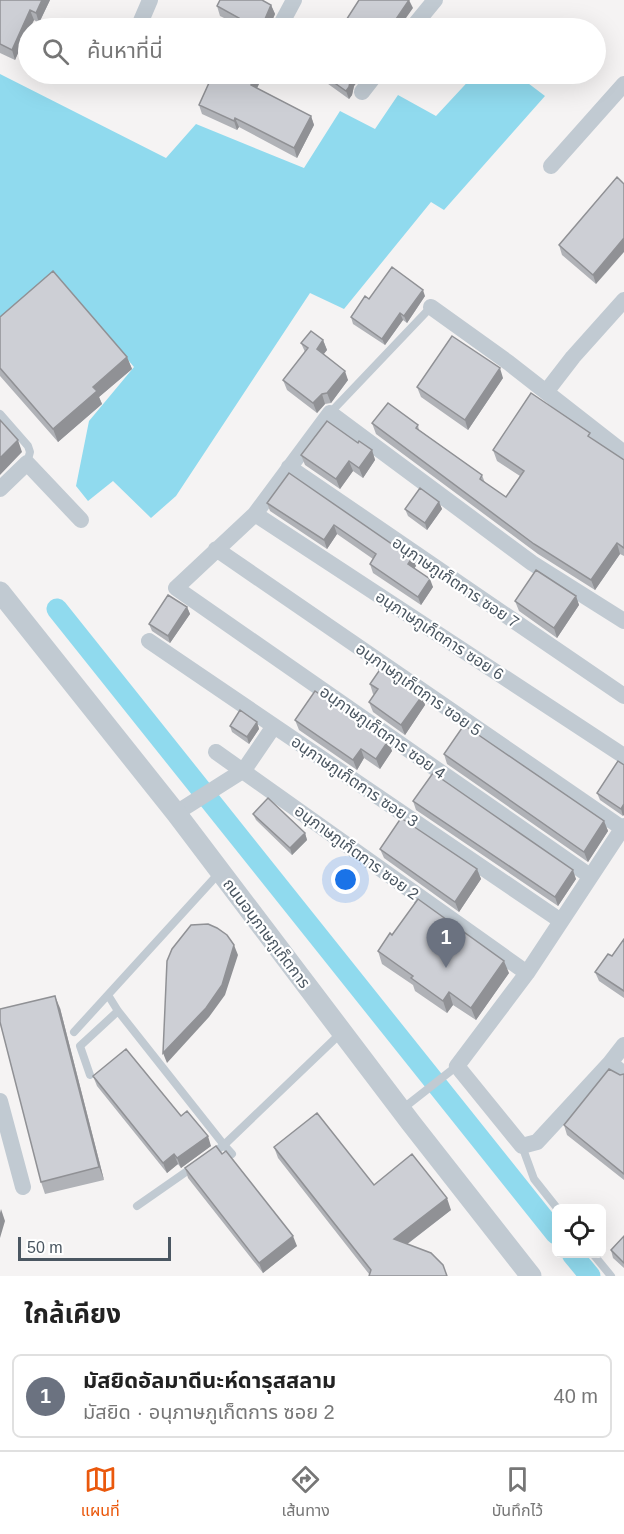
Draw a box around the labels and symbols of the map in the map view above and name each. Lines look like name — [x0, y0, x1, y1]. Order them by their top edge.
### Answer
street label: อนุภาษภูเก็ตการ ซอย 7 — [389, 534, 522, 632]
street label: อนุภาษภูเก็ตการ ซอย 6 — [372, 588, 507, 684]
street label: อนุภาษภูเก็ตการ ซอย 5 — [352, 640, 485, 740]
street label: อนุภาษภูเก็ตการ ซอย 4 — [316, 683, 449, 783]
street label: อนุภาษภูเก็ตการ ซอย 3 — [288, 733, 421, 831]
street label: อนุภาษภูเก็ตการ ซอย 2 — [291, 802, 422, 904]
your location — [331, 865, 360, 894]
street label: ถนนอนุภาษภูเก็ตการ — [219, 875, 313, 992]
pin: 1 — [426, 918, 466, 968]
scale bar — [18, 1234, 171, 1262]

